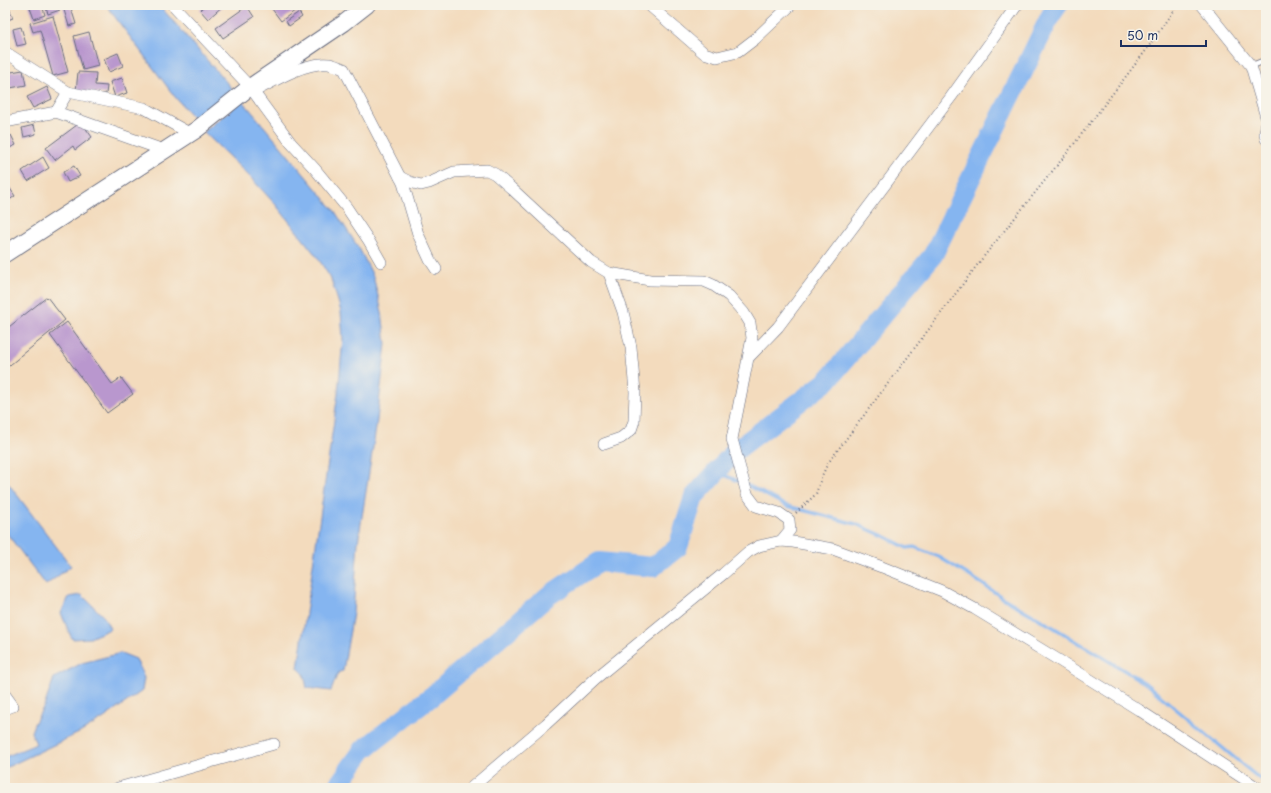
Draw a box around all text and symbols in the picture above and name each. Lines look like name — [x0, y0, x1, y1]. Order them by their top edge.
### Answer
scale bar — [1121, 22, 1206, 48]
text: 50 m — [1127, 26, 1158, 44]

